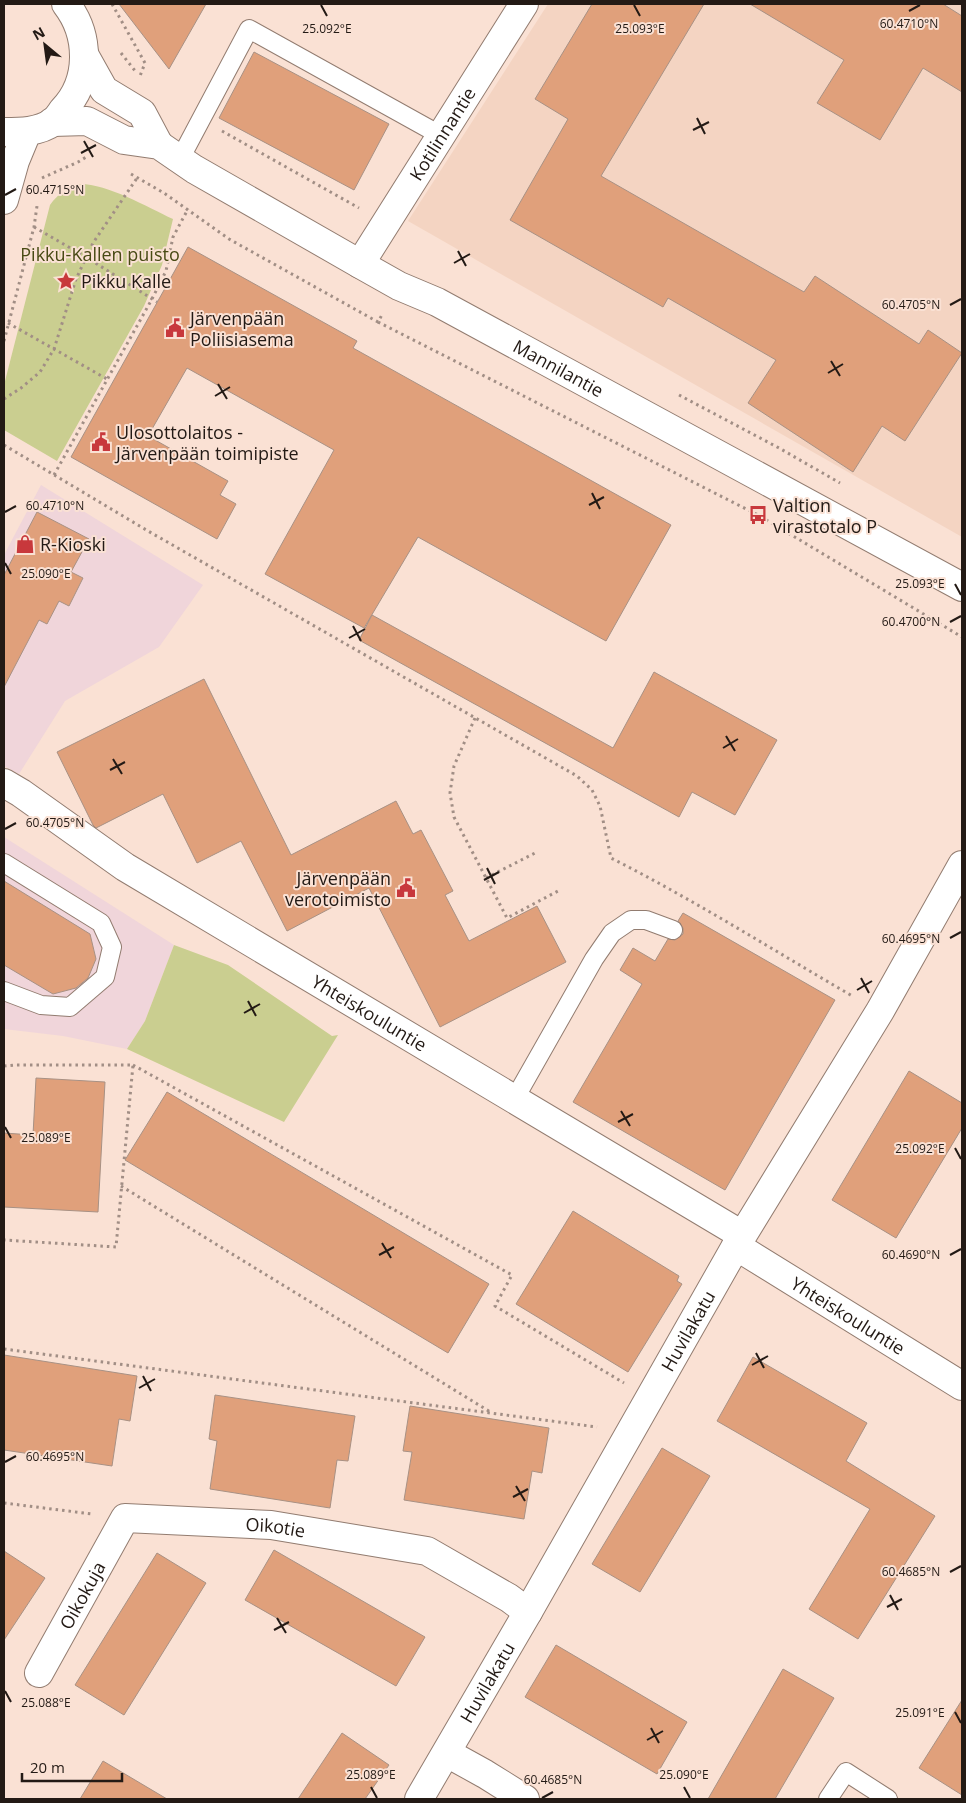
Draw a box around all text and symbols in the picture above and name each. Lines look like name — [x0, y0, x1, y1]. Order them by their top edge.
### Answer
text: 60.4710°N — [880, 15, 938, 32]
north arrow — [20, 20, 70, 70]
text: 25.092°E — [302, 20, 352, 37]
text: 25.093°E — [615, 20, 665, 37]
text: N — [29, 22, 48, 44]
street label: Kotilinnantie — [404, 82, 481, 185]
text: 60.4715°N — [26, 181, 84, 198]
park label: Pikku-Kallen puisto — [20, 242, 180, 266]
place label: Pikku Kalle — [81, 269, 171, 293]
place icon: Pikku Kalle — [55, 270, 77, 292]
text: 60.4705°N — [882, 296, 940, 313]
place label: Järvenpään Poliisiasema — [188, 306, 294, 351]
public building icon: Järvenpään Poliisiasema — [164, 317, 186, 339]
street label: Mannilantie — [509, 334, 608, 402]
place label: Ulosottolaitos - Järvenpään toimipiste — [114, 420, 299, 465]
public building icon: Ulosottolaitos - Järvenpään toimipiste — [90, 431, 112, 453]
place label: Valtion virastotalo P — [773, 493, 877, 538]
text: 60.4710°N — [26, 497, 84, 514]
bus stop icon: Valtion virastotalo P — [747, 504, 769, 526]
place label: R-Kioski — [40, 532, 106, 556]
shop icon: R-Kioski — [14, 533, 36, 555]
text: 25.090°E — [21, 565, 71, 582]
text: 25.093°E — [895, 575, 945, 592]
text: 60.4700°N — [882, 613, 940, 630]
text: 60.4705°N — [26, 814, 84, 831]
place label: Järvenpään verotoimisto — [285, 866, 391, 911]
public building icon: Järvenpään verotoimisto — [395, 877, 417, 899]
text: 60.4695°N — [882, 930, 940, 947]
street label: Yhteiskouluntie — [308, 969, 431, 1056]
text: 25.089°E — [21, 1129, 71, 1146]
text: 25.092°E — [895, 1140, 945, 1157]
text: 60.4690°N — [882, 1246, 940, 1263]
street label: Yhteiskouluntie — [787, 1271, 910, 1360]
street label: Huvilakatu — [655, 1286, 720, 1375]
text: 60.4695°N — [26, 1448, 84, 1465]
street label: Oikotie — [245, 1512, 307, 1543]
street label: Oikokuja — [54, 1557, 111, 1633]
text: 60.4685°N — [882, 1563, 940, 1580]
street label: Huvilakatu — [454, 1638, 520, 1727]
text: 25.088°E — [21, 1694, 71, 1711]
text: 25.091°E — [895, 1704, 945, 1721]
scale bar — [22, 1750, 122, 1782]
text: 20 m — [30, 1757, 65, 1777]
text: 25.089°E — [346, 1766, 396, 1783]
text: 25.090°E — [659, 1766, 709, 1783]
text: 60.4685°N — [524, 1771, 582, 1788]

